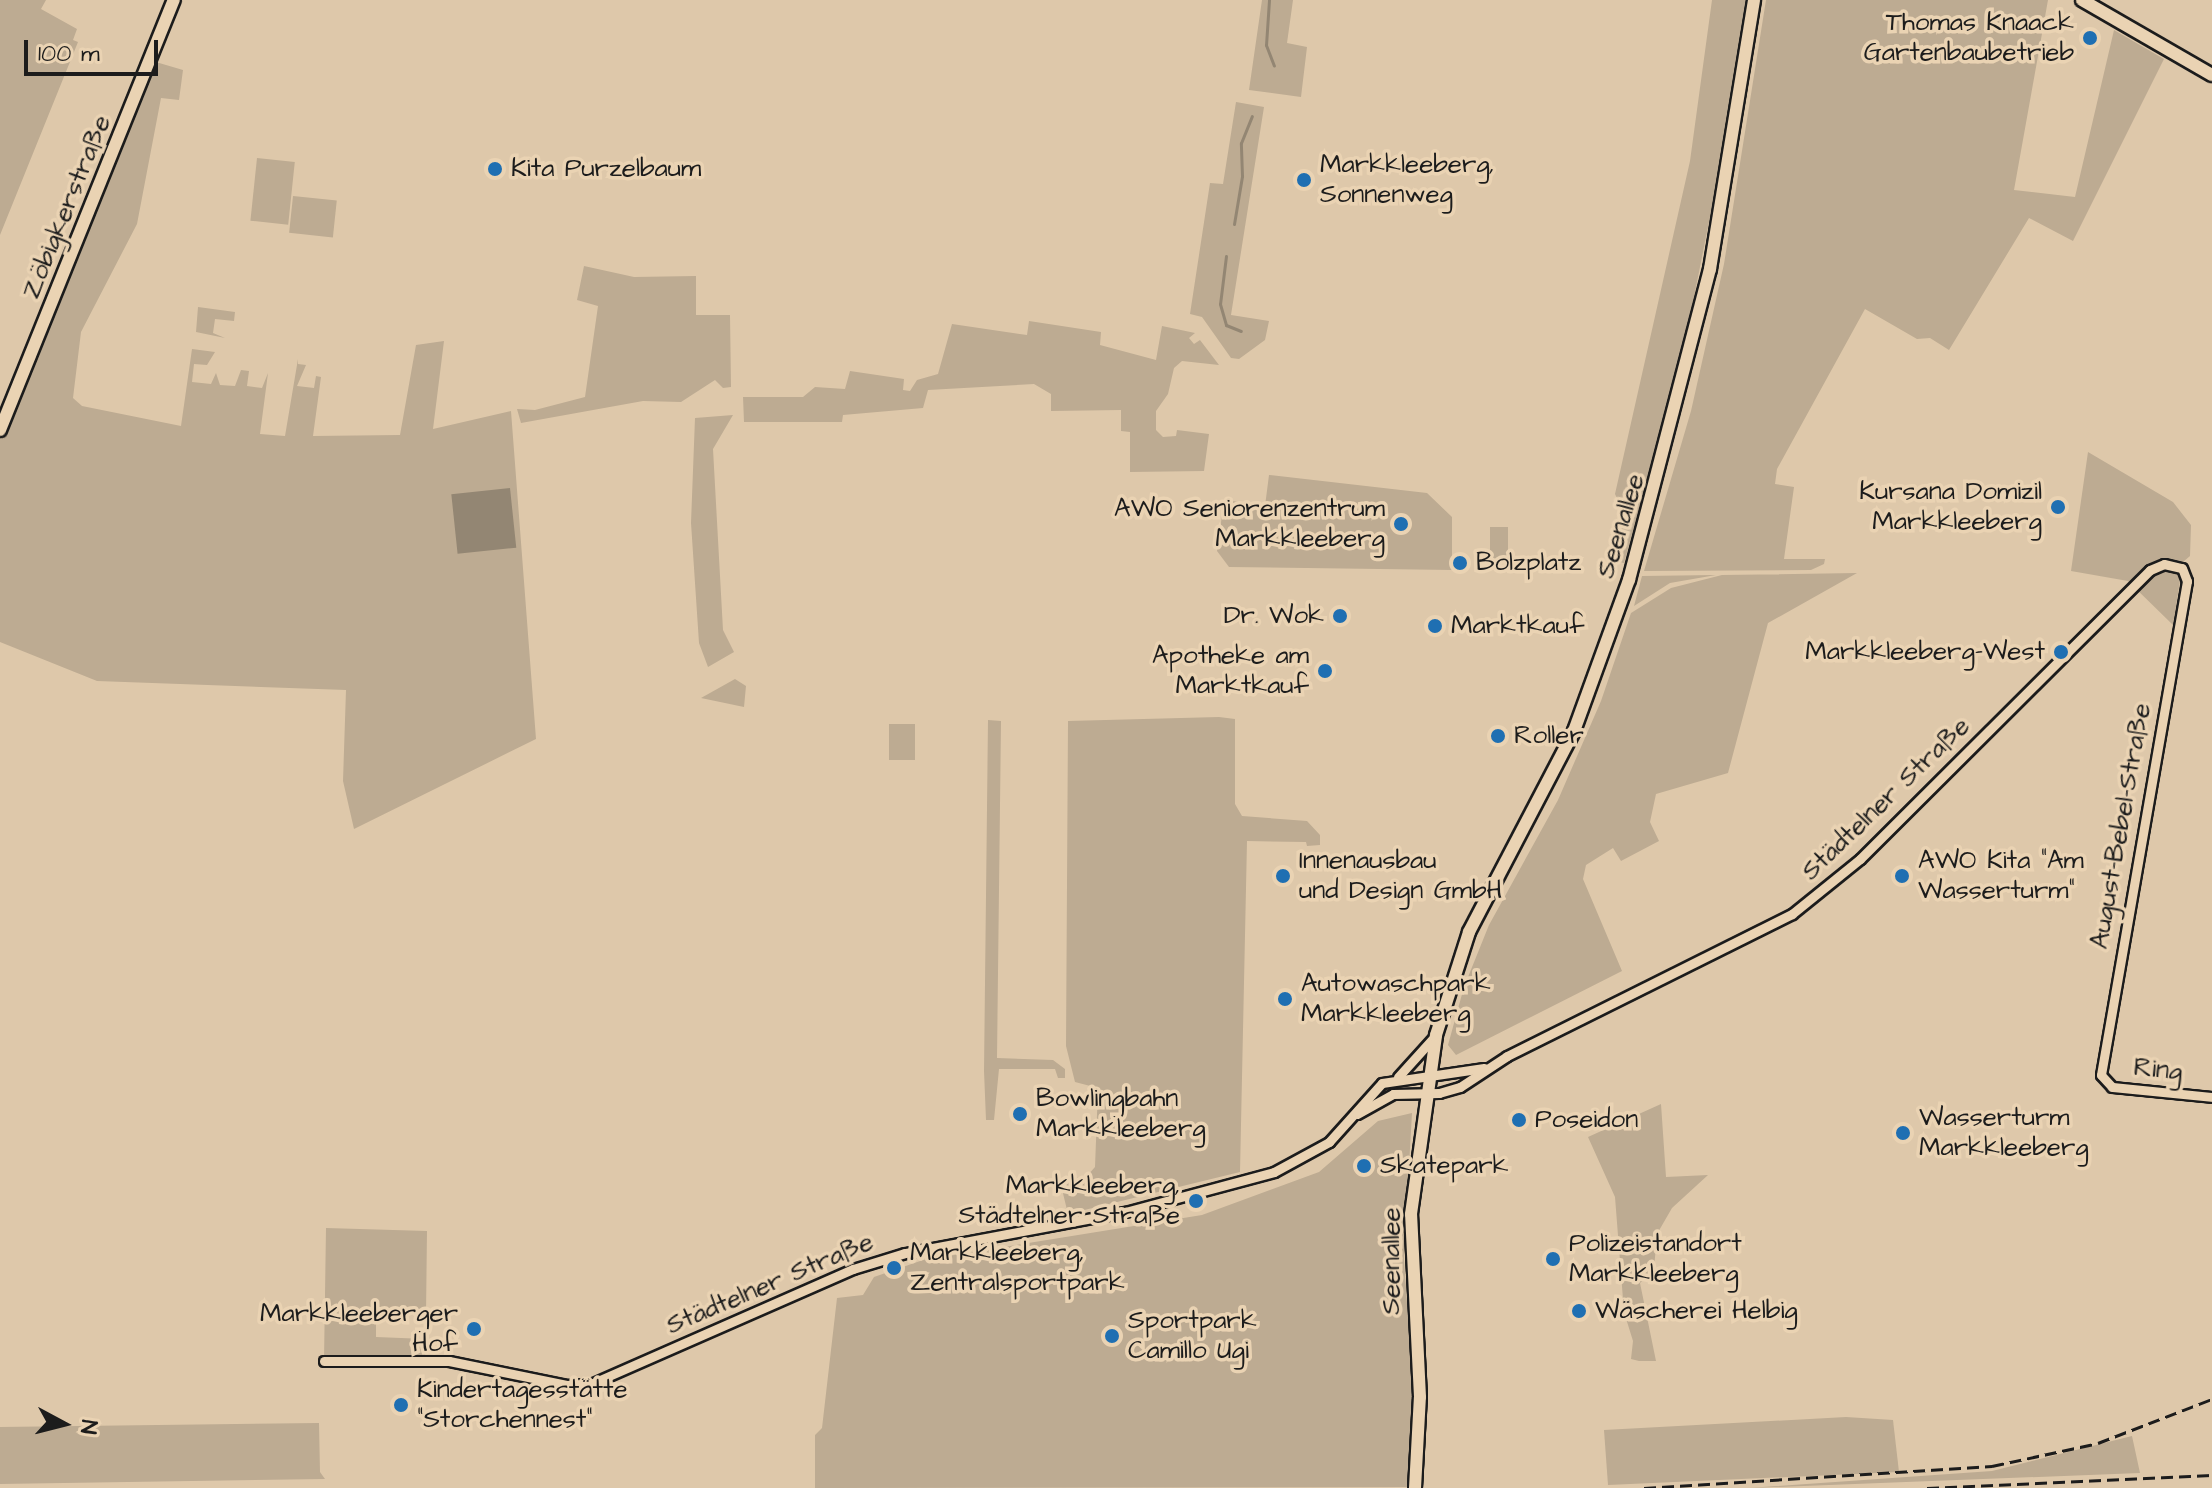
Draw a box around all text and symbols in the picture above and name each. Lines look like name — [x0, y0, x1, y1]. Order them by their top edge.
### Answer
place label: Thomas Knaack Gartenbaubetrieb — [1864, 7, 2074, 68]
scale bar — [28, 24, 162, 74]
marker: Thomas Knaack Gartenbaubetrieb — [2081, 29, 2099, 47]
text: 100 m — [38, 37, 100, 71]
street label: Zöbigkerstraße — [16, 111, 118, 303]
place label: Markkleeberg, Sonnenweg — [1320, 149, 1494, 210]
place label: Kita Purzelbaum — [511, 153, 701, 185]
marker: Kita Purzelbaum — [486, 160, 504, 178]
marker: Markkleeberg, Sonnenweg — [1295, 171, 1313, 189]
street label: Seenallee — [1590, 470, 1652, 582]
place label: Kursana Domizil Markkleeberg — [1859, 476, 2042, 538]
place label: AWO Seniorenzentrum Markkleeberg — [1114, 493, 1385, 554]
marker: Kursana Domizil Markkleeberg — [2049, 498, 2067, 516]
marker: AWO Seniorenzentrum Markkleeberg — [1392, 515, 1410, 533]
place label: Bolzplatz — [1476, 547, 1581, 579]
marker: Bolzplatz — [1451, 554, 1469, 572]
place label: Dr. Wok — [1224, 600, 1324, 632]
marker: Dr. Wok — [1331, 607, 1349, 625]
place label: Marktkauf — [1451, 610, 1584, 642]
marker: Marktkauf — [1426, 617, 1444, 635]
place label: Markkleeberg-West — [1805, 636, 2045, 668]
place label: Apotheke am Marktkauf — [1152, 640, 1309, 702]
marker: Markkleeberg-West — [2052, 643, 2070, 661]
marker: Apotheke am Marktkauf — [1316, 662, 1334, 680]
street label: August-Bebel-Straße — [2084, 701, 2158, 951]
street label: Städtelner Straße — [1795, 711, 1977, 887]
place label: Roller — [1514, 720, 1584, 752]
marker: Roller — [1489, 727, 1507, 745]
place label: Innenausbau und Design GmbH — [1299, 845, 1502, 906]
place label: AWO Kita "Am Wasserturm" — [1918, 845, 2084, 906]
marker: Innenausbau und Design GmbH — [1274, 867, 1292, 885]
marker: AWO Kita "Am Wasserturm" — [1893, 867, 1911, 885]
place label: Autowaschpark Markkleeberg — [1301, 968, 1491, 1030]
marker: Autowaschpark Markkleeberg — [1276, 990, 1294, 1008]
street label: Ring — [2132, 1052, 2184, 1088]
place label: Bowlingbahn Markkleeberg — [1036, 1083, 1206, 1144]
place label: Wasserturm Markkleeberg — [1919, 1102, 2089, 1164]
place label: Poseidon — [1535, 1104, 1638, 1136]
marker: Bowlingbahn Markkleeberg — [1011, 1105, 1029, 1123]
marker: Poseidon — [1510, 1111, 1528, 1129]
marker: Wasserturm Markkleeberg — [1894, 1124, 1912, 1142]
place label: Skatepark — [1380, 1150, 1509, 1182]
marker: Skatepark — [1355, 1157, 1373, 1175]
place label: Markkleeberg, Städtelner Straße — [958, 1170, 1180, 1232]
marker: Markkleeberg, Städtelner Straße — [1187, 1192, 1205, 1210]
street label: Seenallee — [1376, 1207, 1408, 1315]
street label: Städtelner Straße — [662, 1226, 878, 1342]
place label: Polizeistandort Markkleeberg — [1569, 1228, 1742, 1290]
place label: Markkleeberg, Zentralsportpark — [910, 1237, 1125, 1298]
marker: Polizeistandort Markkleeberg — [1544, 1250, 1562, 1268]
marker: Markkleeberg, Zentralsportpark — [885, 1259, 903, 1277]
place label: Wäscherei Helbig — [1595, 1295, 1798, 1327]
place label: Markkleeberger Hof — [260, 1298, 458, 1360]
marker: Wäscherei Helbig — [1570, 1302, 1588, 1320]
place label: Sportpark Camillo Ugi — [1128, 1305, 1257, 1366]
marker: Markkleeberger Hof — [465, 1320, 483, 1338]
marker: Sportpark Camillo Ugi — [1103, 1327, 1121, 1345]
place label: Kindertagesstätte "Storchennest" — [417, 1374, 628, 1436]
north arrow — [24, 1384, 104, 1464]
marker: Kindertagesstätte "Storchennest" — [392, 1396, 410, 1414]
text: N — [72, 1418, 105, 1436]

